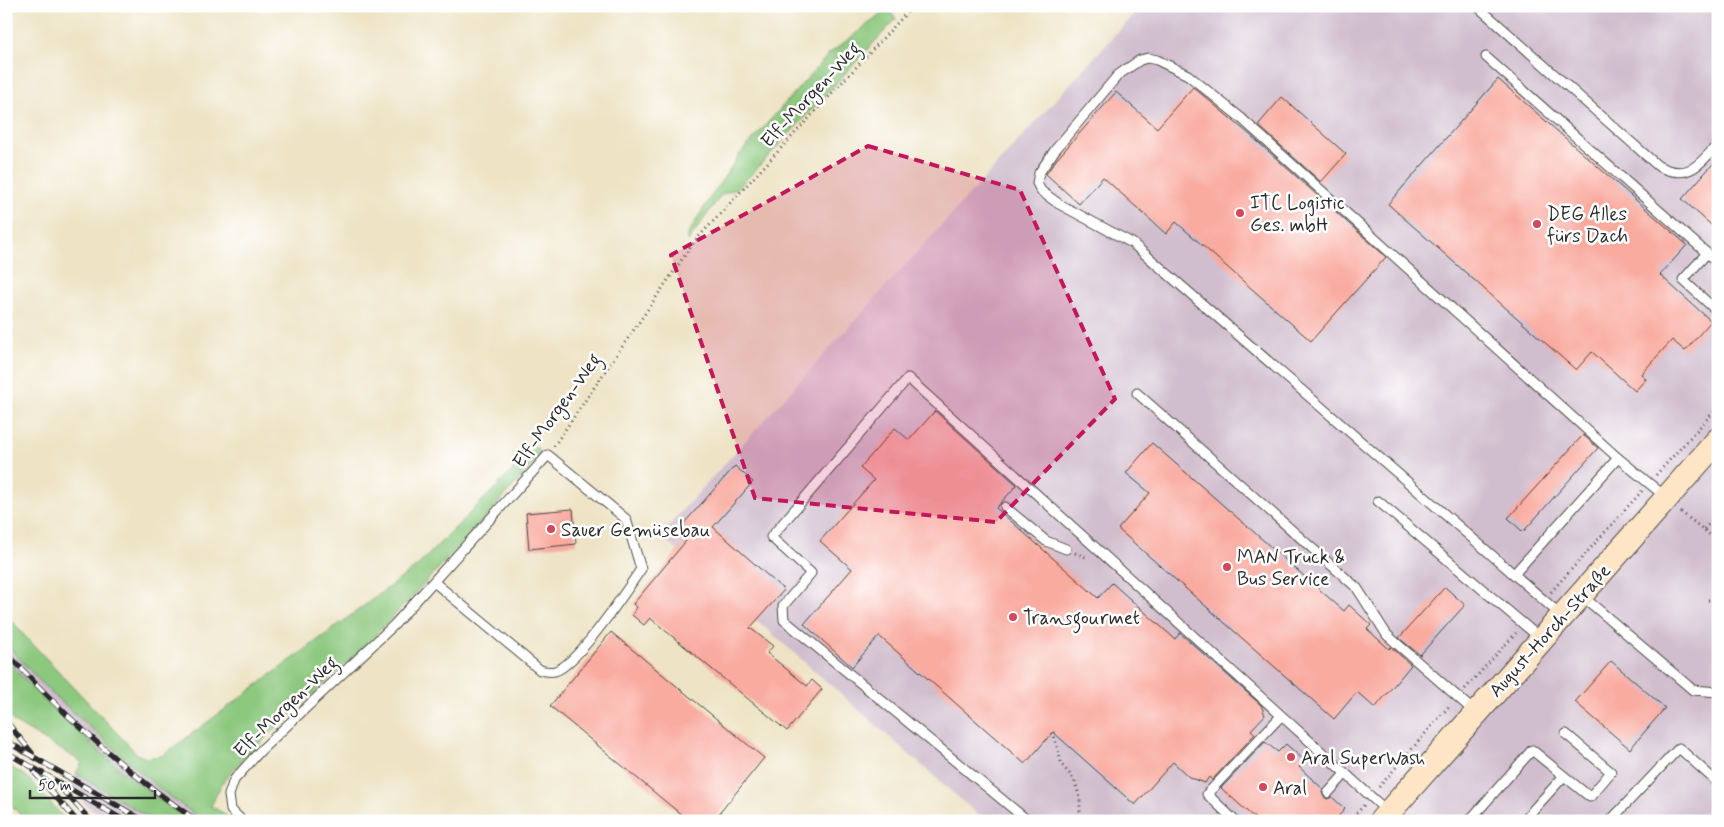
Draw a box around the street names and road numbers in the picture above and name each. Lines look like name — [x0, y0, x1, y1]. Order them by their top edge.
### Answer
street label: Elf-Morgen-Weg — [756, 37, 869, 155]
street label: Elf-Morgen-Weg — [507, 348, 610, 475]
street label: August-Horch-Straße — [1484, 559, 1617, 704]
street label: Elf-Morgen-Weg — [228, 651, 346, 766]

